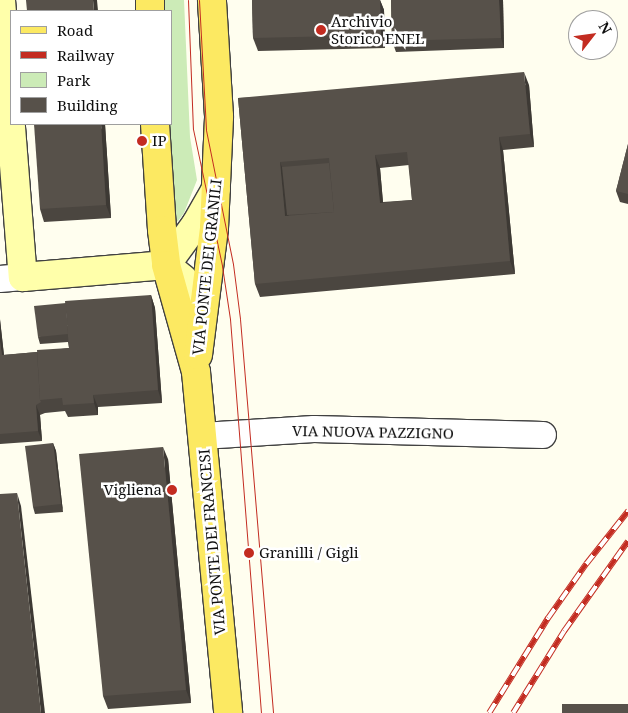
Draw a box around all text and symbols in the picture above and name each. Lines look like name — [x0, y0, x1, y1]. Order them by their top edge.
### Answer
legend — [10, 10, 172, 125]
north arrow — [568, 10, 618, 60]
place label: Archivio Storico ENEL — [331, 12, 424, 47]
text: N — [595, 18, 617, 37]
text: Road — [57, 20, 93, 40]
marker: Archivio Storico ENEL — [315, 24, 327, 36]
text: Railway — [57, 45, 114, 65]
text: Park — [57, 70, 90, 90]
text: Building — [57, 95, 118, 115]
place label: IP — [152, 132, 167, 150]
marker: IP — [136, 135, 148, 147]
street label: VIA PONTE DEI GRANILI — [189, 178, 225, 356]
street label: VIA NUOVA PAZZIGNO — [292, 422, 454, 442]
street label: VIA PONTE DEI FRANCESI — [195, 448, 229, 636]
place label: Vigliena — [103, 481, 162, 499]
marker: Vigliena — [166, 484, 178, 496]
place label: Granilli / Gigli — [259, 544, 359, 562]
marker: Granilli / Gigli — [243, 547, 255, 559]

